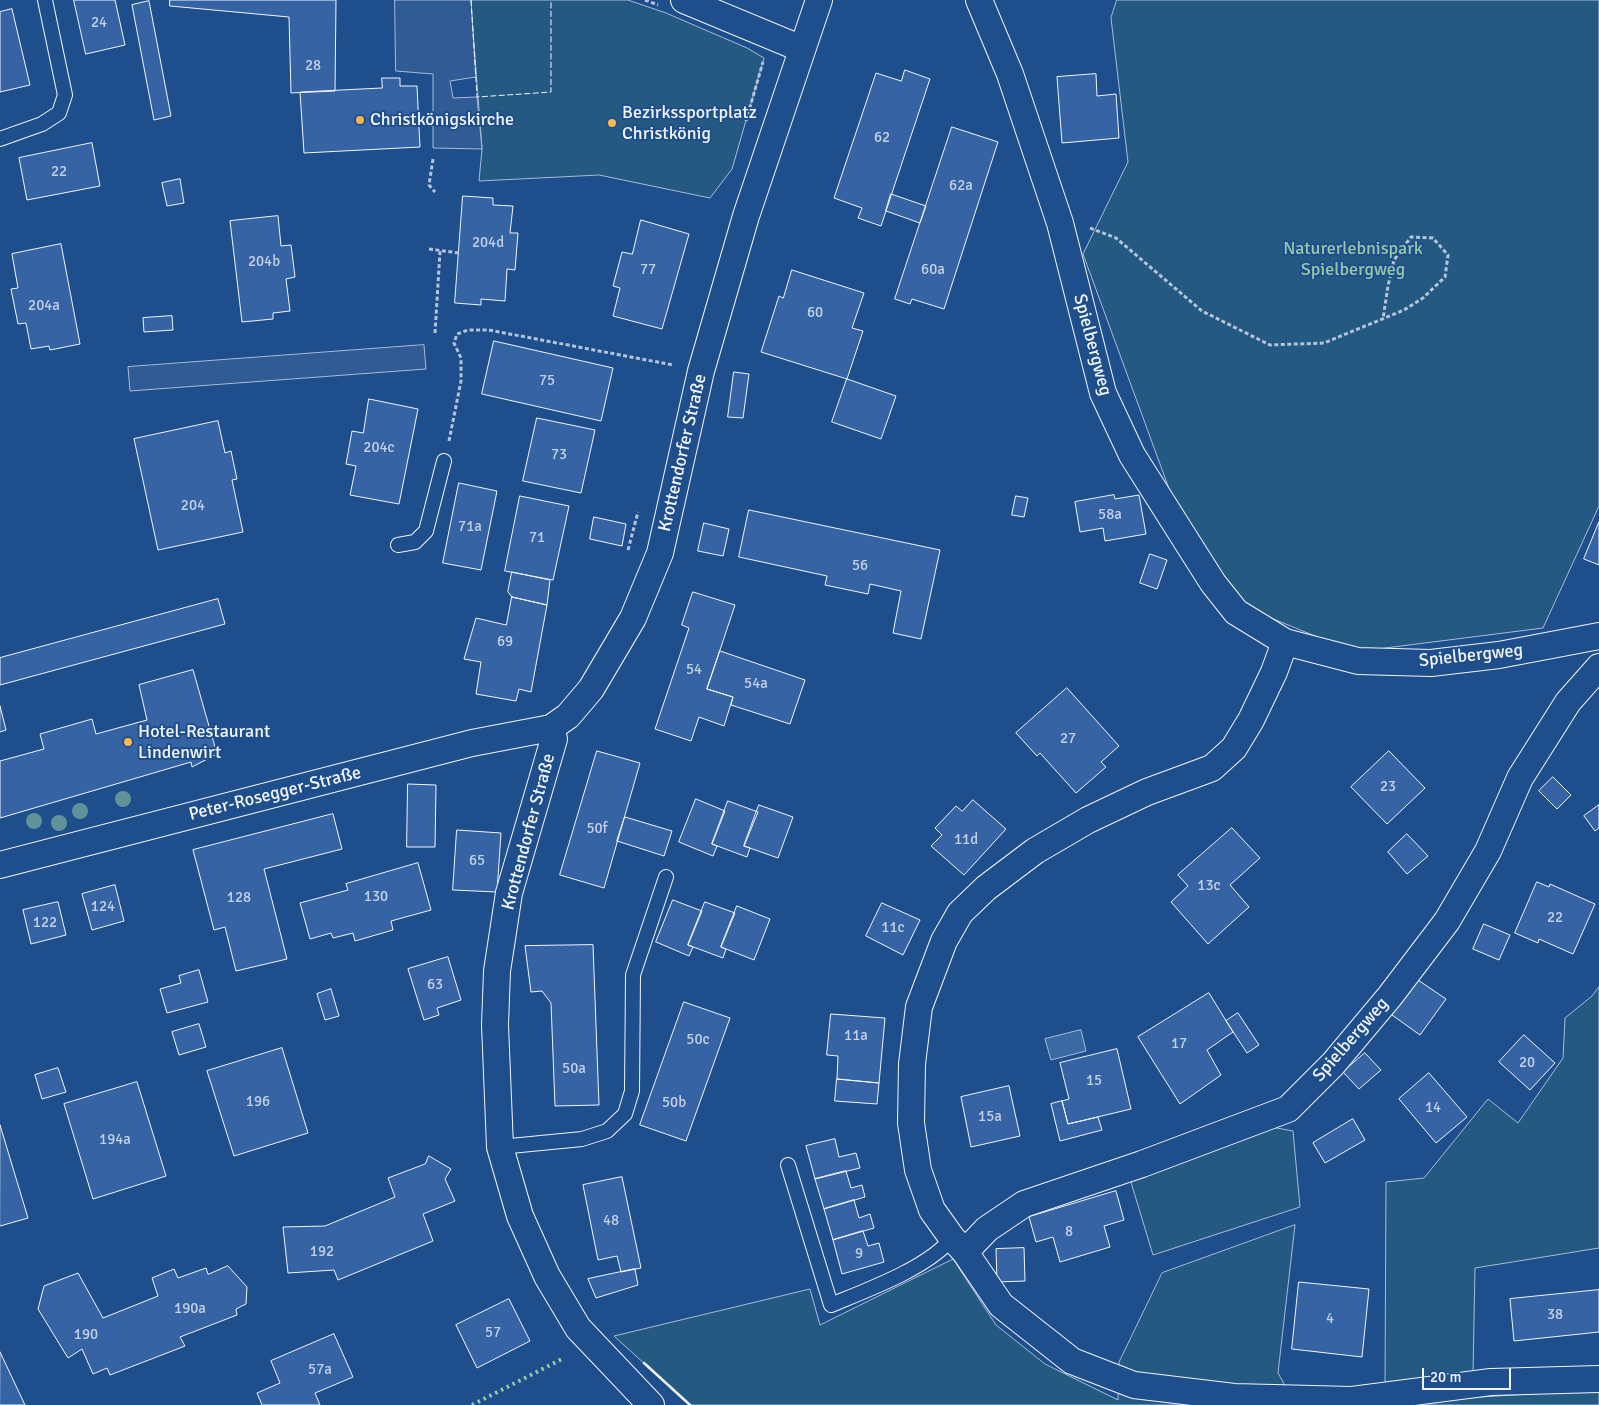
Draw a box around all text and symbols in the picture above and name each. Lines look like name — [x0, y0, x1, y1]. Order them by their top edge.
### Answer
house number: 24 — [91, 14, 107, 32]
house number: 28 — [305, 57, 321, 75]
place label: Bezirkssportplatz Christkönig — [622, 102, 757, 144]
place label: Christkönigskirche — [370, 109, 514, 131]
marker: Christkönigskirche — [354, 114, 366, 126]
marker: Bezirkssportplatz Christkönig — [606, 117, 618, 129]
house number: 62 — [874, 129, 890, 147]
house number: 22 — [51, 163, 67, 181]
house number: 62a — [949, 177, 973, 195]
house number: 204d — [472, 234, 504, 252]
park label: Naturerlebnispark Spielbergweg — [1283, 238, 1423, 280]
house number: 204b — [248, 253, 280, 271]
house number: 77 — [640, 261, 656, 279]
house number: 60a — [921, 261, 945, 279]
street label: Spielbergweg — [1068, 292, 1116, 398]
house number: 204a — [28, 297, 60, 315]
house number: 60 — [807, 304, 823, 322]
house number: 75 — [539, 372, 555, 390]
street label: Krottendorfer Straße — [654, 372, 712, 534]
house number: 204c — [363, 439, 395, 457]
house number: 73 — [551, 446, 567, 464]
house number: 204 — [181, 497, 205, 515]
house number: 58a — [1098, 506, 1122, 524]
house number: 71a — [458, 518, 482, 536]
house number: 71 — [529, 529, 545, 547]
house number: 56 — [852, 557, 868, 575]
house number: 69 — [497, 633, 513, 651]
street label: Spielbergweg — [1418, 640, 1524, 672]
house number: 54 — [686, 661, 702, 679]
house number: 54a — [744, 675, 768, 693]
place label: Hotel-Restaurant Lindenwirt — [138, 721, 270, 764]
house number: 27 — [1060, 730, 1076, 748]
marker: Hotel-Restaurant Lindenwirt — [122, 736, 134, 748]
street label: Krottendorfer Straße — [498, 751, 560, 913]
street label: Peter-Rosegger-Straße — [187, 762, 363, 826]
house number: 23 — [1380, 778, 1396, 796]
house number: 50f — [586, 820, 608, 838]
house number: 11d — [954, 831, 978, 849]
house number: 65 — [469, 852, 485, 870]
house number: 13c — [1197, 877, 1221, 895]
house number: 130 — [364, 888, 388, 906]
house number: 128 — [227, 889, 251, 907]
house number: 124 — [91, 898, 115, 916]
house number: 22 — [1547, 909, 1563, 927]
house number: 122 — [33, 914, 57, 932]
house number: 11c — [881, 919, 905, 937]
house number: 63 — [427, 976, 443, 994]
street label: Spielbergweg — [1309, 993, 1393, 1087]
house number: 11a — [844, 1027, 868, 1045]
house number: 50c — [686, 1031, 710, 1049]
house number: 17 — [1171, 1035, 1187, 1053]
house number: 20 — [1519, 1054, 1535, 1072]
house number: 50a — [562, 1060, 586, 1078]
house number: 15 — [1086, 1072, 1102, 1090]
house number: 196 — [246, 1093, 270, 1111]
house number: 50b — [662, 1094, 686, 1112]
house number: 14 — [1425, 1099, 1441, 1117]
house number: 15a — [978, 1108, 1002, 1126]
house number: 194a — [99, 1131, 131, 1149]
house number: 48 — [603, 1212, 619, 1230]
house number: 8 — [1065, 1223, 1073, 1241]
house number: 192 — [310, 1243, 334, 1261]
house number: 9 — [855, 1245, 863, 1263]
house number: 190a — [174, 1300, 206, 1318]
house number: 38 — [1547, 1306, 1563, 1324]
house number: 4 — [1326, 1310, 1334, 1328]
house number: 57 — [485, 1324, 501, 1342]
house number: 190 — [74, 1326, 98, 1344]
scale bar — [1424, 1358, 1513, 1390]
house number: 57a — [308, 1361, 332, 1379]
text: 20 m — [1430, 1368, 1461, 1386]

